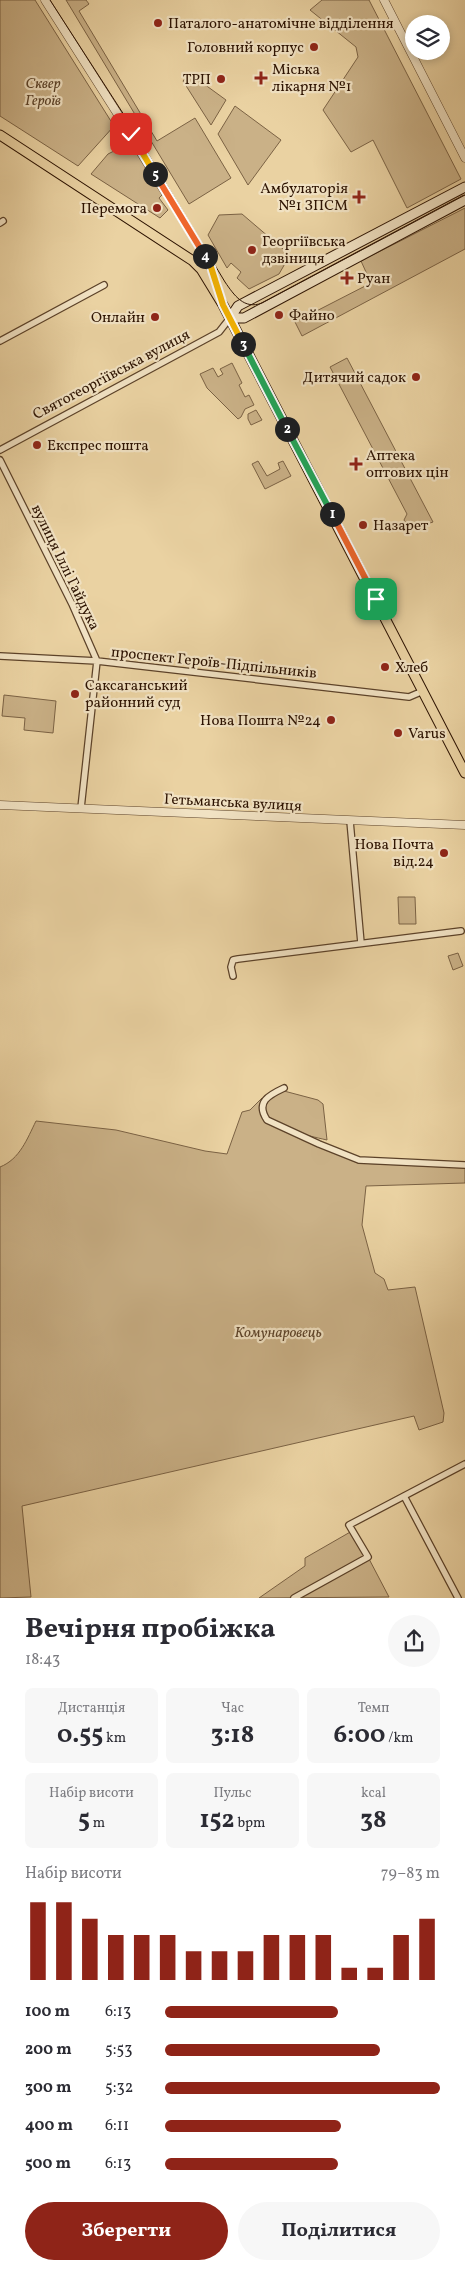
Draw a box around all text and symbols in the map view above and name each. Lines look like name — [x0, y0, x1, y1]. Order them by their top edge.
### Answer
place label: Паталого-анатомічне відділення — [168, 14, 394, 35]
map controls — [405, 15, 450, 60]
button: layers — [405, 15, 450, 60]
marker: Паталого-анатомічне відділення — [152, 17, 164, 29]
place label: Головний корпус — [187, 38, 304, 59]
marker: Головний корпус — [308, 41, 320, 53]
place label: Міська лікарня №1 — [272, 60, 352, 98]
place label: ТРП — [183, 70, 211, 91]
marker: Міська лікарня №1 — [254, 71, 268, 85]
marker: ТРП — [215, 73, 227, 85]
park label: Сквер Героїв — [25, 74, 61, 112]
pin — [110, 113, 152, 155]
icon: check — [117, 120, 145, 148]
pin: 5 — [142, 162, 168, 186]
text: 5 — [152, 165, 159, 184]
place label: Амбулаторія №1 ЗПСМ — [260, 179, 348, 217]
marker: Амбулаторія №1 ЗПСМ — [352, 190, 366, 204]
place label: Перемога — [81, 199, 147, 220]
marker: Перемога — [151, 202, 163, 214]
place label: Георгіївська дзвіниця — [262, 232, 346, 270]
pin: 4 — [192, 244, 218, 268]
marker: Георгіївська дзвіниця — [246, 244, 258, 256]
text: 4 — [201, 247, 210, 266]
place label: Руан — [357, 269, 390, 290]
marker: Руан — [341, 272, 353, 284]
place label: Файно — [289, 306, 335, 327]
place label: Онлайн — [91, 308, 145, 329]
marker: Файно — [273, 309, 285, 321]
marker: Онлайн — [149, 311, 161, 323]
street label: Святогеоргіївська вулиця — [29, 325, 194, 426]
pin: 3 — [230, 332, 256, 356]
text: 3 — [240, 335, 247, 354]
place label: Дитячий садок — [303, 368, 406, 389]
marker: Дитячий садок — [410, 371, 422, 383]
pin: 2 — [274, 416, 300, 442]
text: 2 — [284, 420, 291, 439]
place label: Експрес пошта — [47, 436, 149, 457]
marker: Експрес пошта — [31, 439, 43, 451]
place label: Аптека оптових цін — [366, 446, 449, 484]
marker: Аптека оптових цін — [350, 458, 362, 470]
street label: вулиця Іллі Гайдука — [25, 501, 104, 634]
pin: 1 — [320, 502, 344, 526]
text: 1 — [330, 505, 335, 524]
place label: Назарет — [373, 516, 429, 537]
marker: Назарет — [357, 519, 369, 531]
pin — [355, 578, 397, 620]
icon: arrive — [362, 585, 390, 613]
street label: проспект Героїв-Підпільників — [110, 642, 318, 685]
place label: Хлеб — [395, 658, 428, 679]
marker: Хлеб — [379, 661, 391, 673]
place label: Саксаганський районний суд — [85, 676, 188, 714]
marker: Саксаганський районний суд — [69, 688, 81, 700]
place label: Нова Пошта №24 — [200, 711, 321, 732]
marker: Нова Пошта №24 — [325, 714, 337, 726]
place label: Varus — [408, 724, 446, 745]
marker: Varus — [392, 727, 404, 739]
street label: Гетьманська вулиця — [163, 789, 303, 818]
place label: Нова Почта від.24 — [355, 835, 434, 873]
marker: Нова Почта від.24 — [438, 847, 450, 859]
park label: Комунаровець — [234, 1323, 322, 1344]
text: Вечірня пробіжка — [25, 1610, 275, 1649]
button: share — [388, 1615, 440, 1667]
text: 18:43 — [25, 1649, 60, 1671]
text: Дистанція — [58, 1699, 125, 1718]
text: Час — [221, 1699, 244, 1718]
text: Темп — [358, 1699, 389, 1718]
text: 0.55 — [57, 1718, 103, 1753]
text: 3:18 — [211, 1718, 254, 1753]
text: 6:00 — [334, 1718, 385, 1753]
text: km — [103, 1729, 126, 1748]
text: /km — [385, 1729, 413, 1748]
text: Набір висоти — [49, 1784, 134, 1803]
text: Пульс — [214, 1784, 251, 1803]
text: kcal — [361, 1784, 386, 1803]
text: 5 — [78, 1803, 90, 1838]
text: 152 — [200, 1803, 235, 1838]
text: 38 — [360, 1803, 387, 1838]
text: m — [90, 1814, 105, 1833]
text: bpm — [235, 1814, 265, 1833]
text: Набір висоти — [25, 1863, 122, 1885]
text: 79–83 m — [381, 1863, 440, 1885]
text: 100 m — [25, 2001, 70, 2023]
text: 6:13 — [105, 2001, 131, 2023]
text: 200 m — [25, 2039, 72, 2061]
text: 5:53 — [105, 2039, 132, 2061]
text: 300 m — [25, 2077, 71, 2099]
text: 5:32 — [105, 2077, 133, 2099]
text: 400 m — [25, 2115, 73, 2137]
text: 6:11 — [105, 2115, 129, 2137]
text: 500 m — [25, 2153, 71, 2175]
text: 6:13 — [105, 2153, 131, 2175]
button: Зберегти — [25, 2202, 228, 2260]
button: Поділитися — [238, 2202, 440, 2260]

